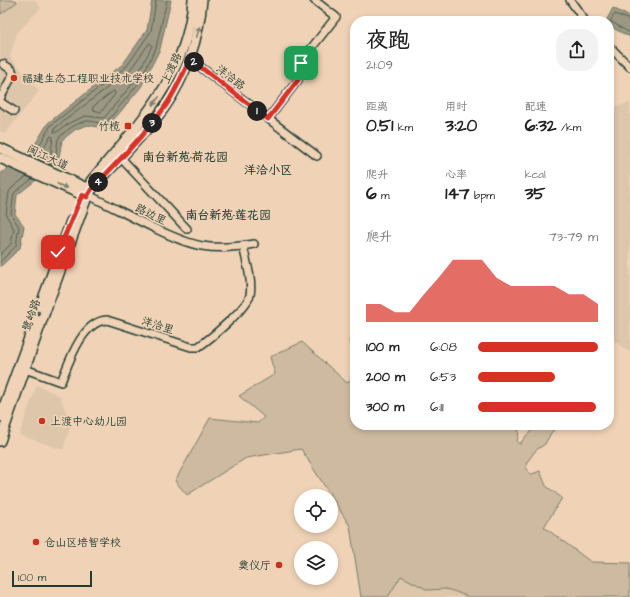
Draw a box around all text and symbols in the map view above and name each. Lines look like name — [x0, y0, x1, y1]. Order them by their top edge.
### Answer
text: 夜跑 — [366, 25, 410, 56]
one-way arrow — [195, 26, 201, 39]
button: share — [556, 29, 598, 71]
pin — [284, 46, 318, 80]
street label: 上渡路 — [158, 50, 185, 86]
pin: 2 — [184, 52, 204, 72]
icon: arrive — [290, 52, 312, 74]
text: 2 — [191, 54, 197, 69]
text: 21:09 — [366, 56, 393, 74]
street label: 洋洽路 — [213, 61, 248, 93]
place label: 福建生态工程职业技术学校 — [22, 71, 154, 86]
marker: 福建生态工程职业技术学校 — [9, 73, 19, 83]
one-way arrow — [152, 96, 161, 107]
text: 距离 — [366, 99, 388, 114]
text: 用时 — [445, 99, 467, 114]
text: 配速 — [525, 99, 547, 114]
pin: 1 — [247, 101, 267, 121]
text: 1 — [256, 103, 258, 118]
pin: 3 — [142, 113, 162, 133]
text: 0.51 — [366, 114, 393, 138]
text: 3:20 — [445, 114, 477, 138]
text: 6:32 — [525, 114, 557, 138]
text: 3 — [149, 115, 155, 130]
place label: 竹榄 — [98, 119, 120, 134]
text: km — [393, 120, 413, 135]
text: /km — [557, 120, 581, 135]
marker: 竹榄 — [123, 121, 133, 131]
street label: 闽江大道 — [25, 141, 71, 174]
district label: 南台新苑·荷花园 — [142, 149, 228, 166]
district label: 洋洽小区 — [244, 162, 292, 179]
text: 爬升 — [366, 167, 388, 182]
text: 心率 — [445, 167, 467, 182]
text: kcal — [525, 167, 546, 182]
pin: 4 — [88, 172, 108, 192]
text: 4 — [94, 174, 102, 189]
text: 6 — [366, 182, 377, 206]
text: 147 — [445, 182, 470, 206]
text: 35 — [525, 182, 545, 206]
one-way arrow — [56, 183, 67, 189]
text: m — [377, 188, 390, 203]
text: bpm — [470, 188, 495, 203]
street label: 路边里 — [133, 200, 169, 228]
district label: 南台新苑·莲花园 — [185, 207, 271, 224]
text: 爬升 — [366, 228, 392, 246]
text: 73–79 m — [549, 228, 598, 246]
pin — [41, 235, 75, 269]
icon: check — [47, 241, 69, 263]
street label: 鹭岭路 — [19, 297, 44, 333]
street label: 洋洽里 — [140, 313, 176, 338]
text: 100 m — [366, 338, 399, 356]
text: 6:08 — [430, 338, 457, 356]
text: 200 m — [366, 368, 405, 386]
text: 6:53 — [430, 368, 456, 386]
text: 300 m — [366, 398, 404, 416]
text: 6:11 — [430, 398, 444, 416]
place label: 上渡中心幼儿园 — [50, 414, 127, 429]
marker: 上渡中心幼儿园 — [37, 416, 47, 426]
map controls — [294, 489, 338, 585]
button: locate — [294, 489, 338, 533]
place label: 仓山区培智学校 — [44, 535, 121, 550]
marker: 仓山区培智学校 — [31, 537, 41, 547]
button: layers — [294, 541, 338, 585]
place label: 奠仪厅 — [238, 558, 271, 573]
marker: 奠仪厅 — [274, 560, 284, 570]
scale bar — [12, 569, 92, 588]
text: 100 m — [18, 570, 46, 585]

